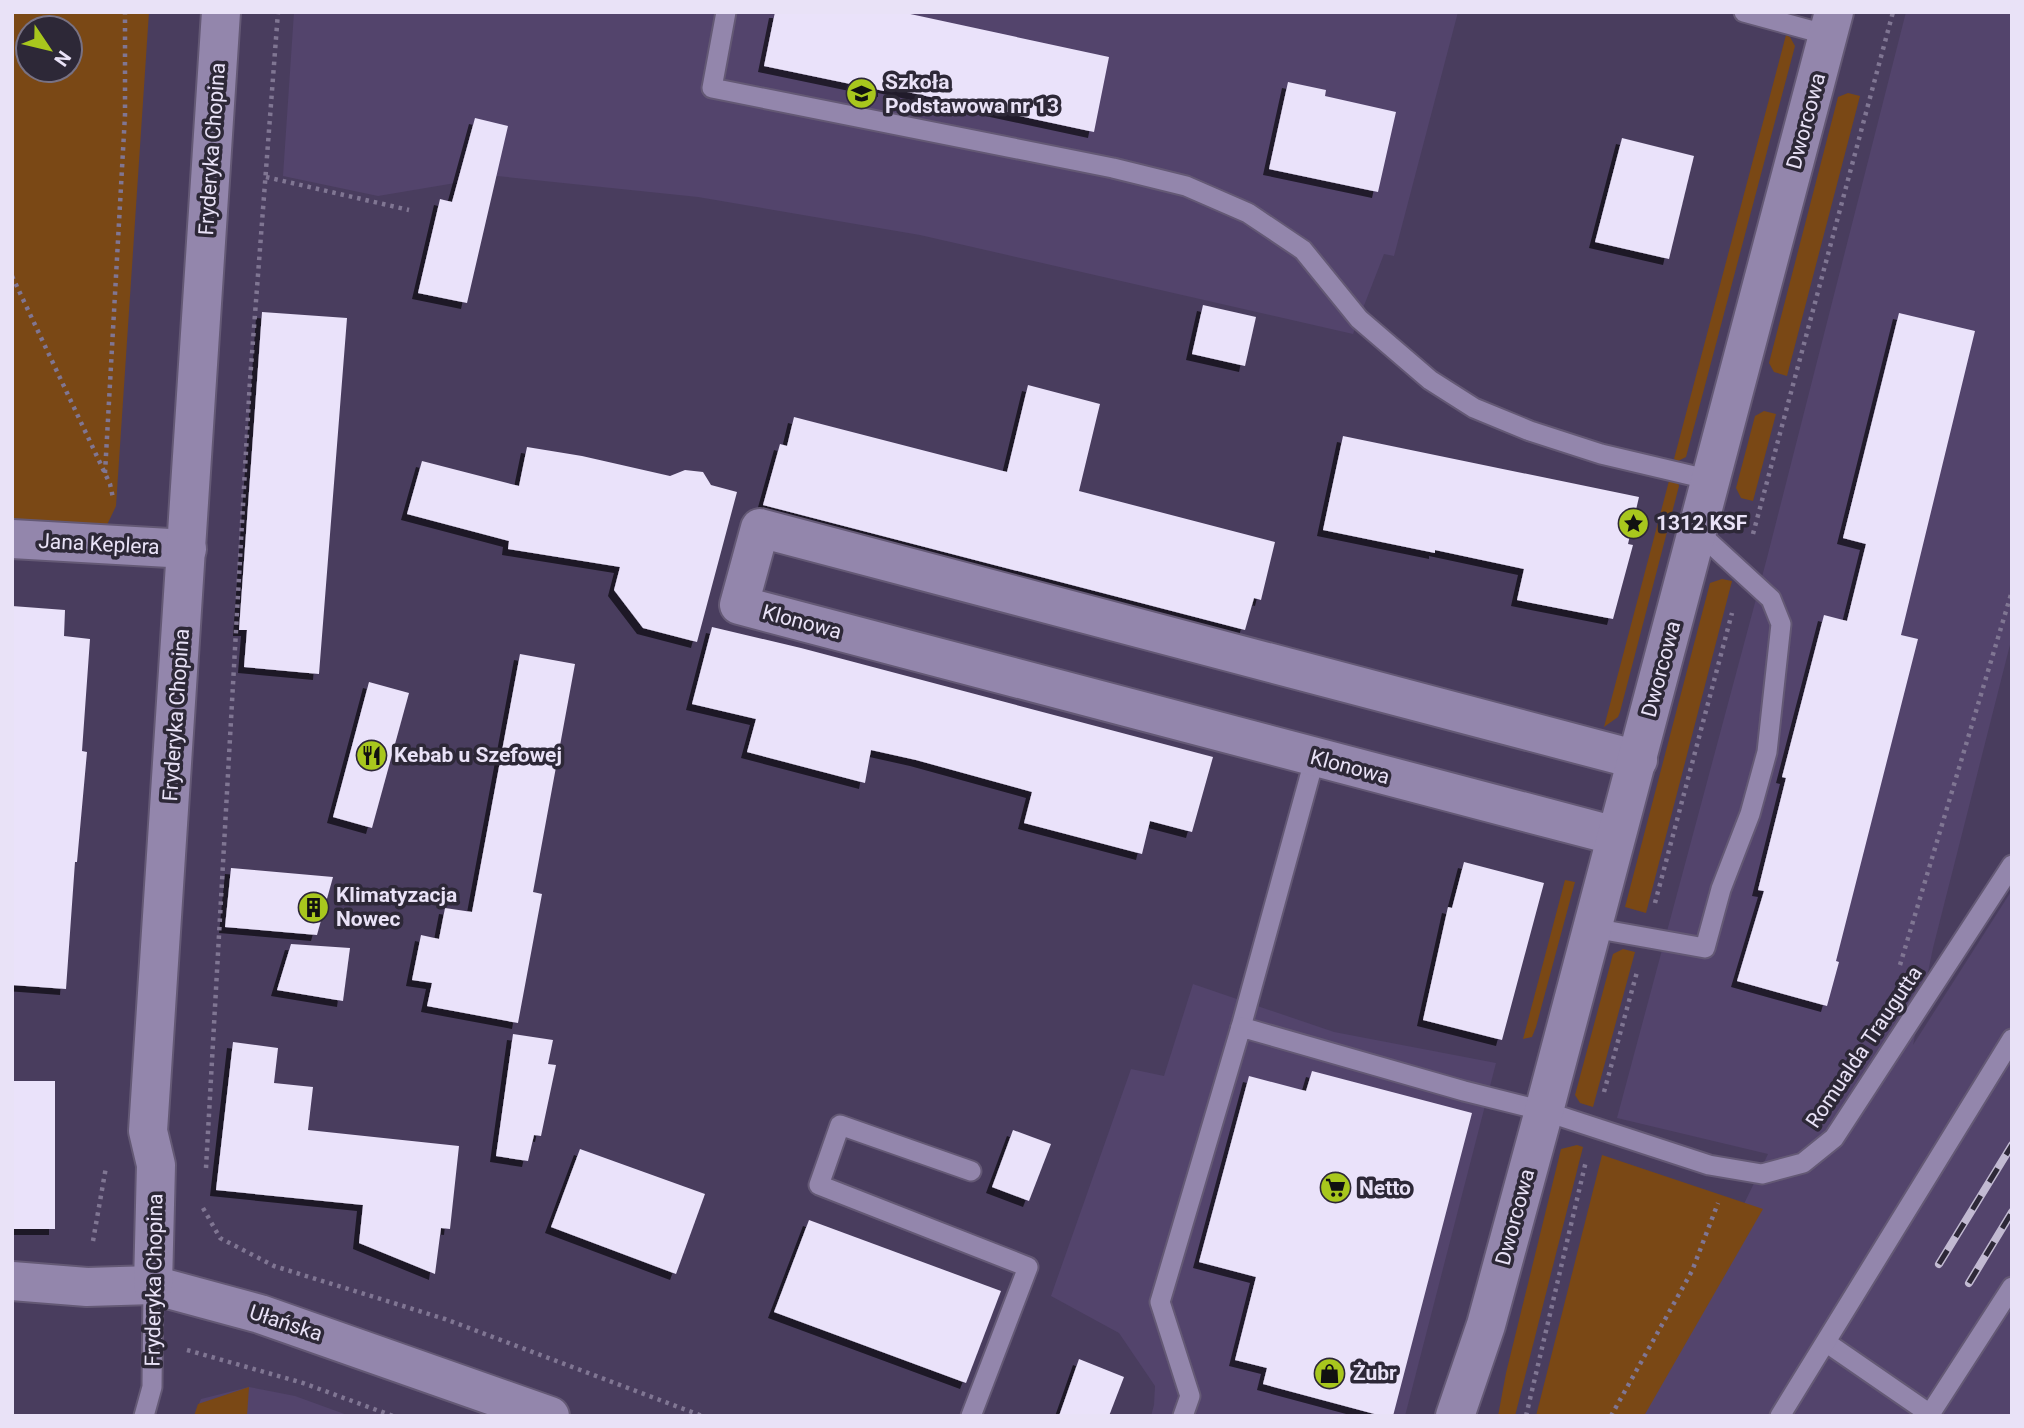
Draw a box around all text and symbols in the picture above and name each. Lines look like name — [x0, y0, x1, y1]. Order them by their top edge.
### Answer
north arrow — [14, 14, 84, 84]
text: N — [49, 46, 76, 71]
street label: Fryderyka Chopina — [194, 62, 230, 236]
place label: Szkoła Podstawowa nr 13 — [885, 70, 1059, 118]
street label: Dworcowa — [1782, 70, 1830, 172]
school or university icon: Szkoła Podstawowa nr 13 — [845, 77, 879, 111]
place icon: 1312 KSF — [1616, 506, 1650, 540]
place label: 1312 KSF — [1656, 511, 1748, 535]
street label: Jana Keplera — [38, 529, 160, 559]
street label: Klonowa — [760, 600, 844, 644]
street label: Dworcowa — [1637, 618, 1685, 720]
street label: Fryderyka Chopina — [158, 628, 194, 802]
restaurant icon: Kebab u Szefowej — [354, 738, 388, 772]
place label: Kebab u Szefowej — [394, 743, 562, 767]
street label: Klonowa — [1308, 745, 1392, 789]
place label: Klimatyzacja Nowec — [336, 883, 457, 931]
building icon: Klimatyzacja Nowec — [296, 890, 330, 924]
street label: Romualda Traugutta — [1801, 962, 1927, 1132]
street label: Dworcowa — [1491, 1166, 1539, 1268]
supermarket icon: Netto — [1319, 1171, 1353, 1205]
place label: Netto — [1359, 1176, 1411, 1200]
street label: Fryderyka Chopina — [140, 1193, 168, 1367]
street label: Ułańska — [247, 1300, 325, 1346]
shop icon: Żubr — [1313, 1356, 1347, 1390]
place label: Żubr — [1353, 1361, 1397, 1385]

